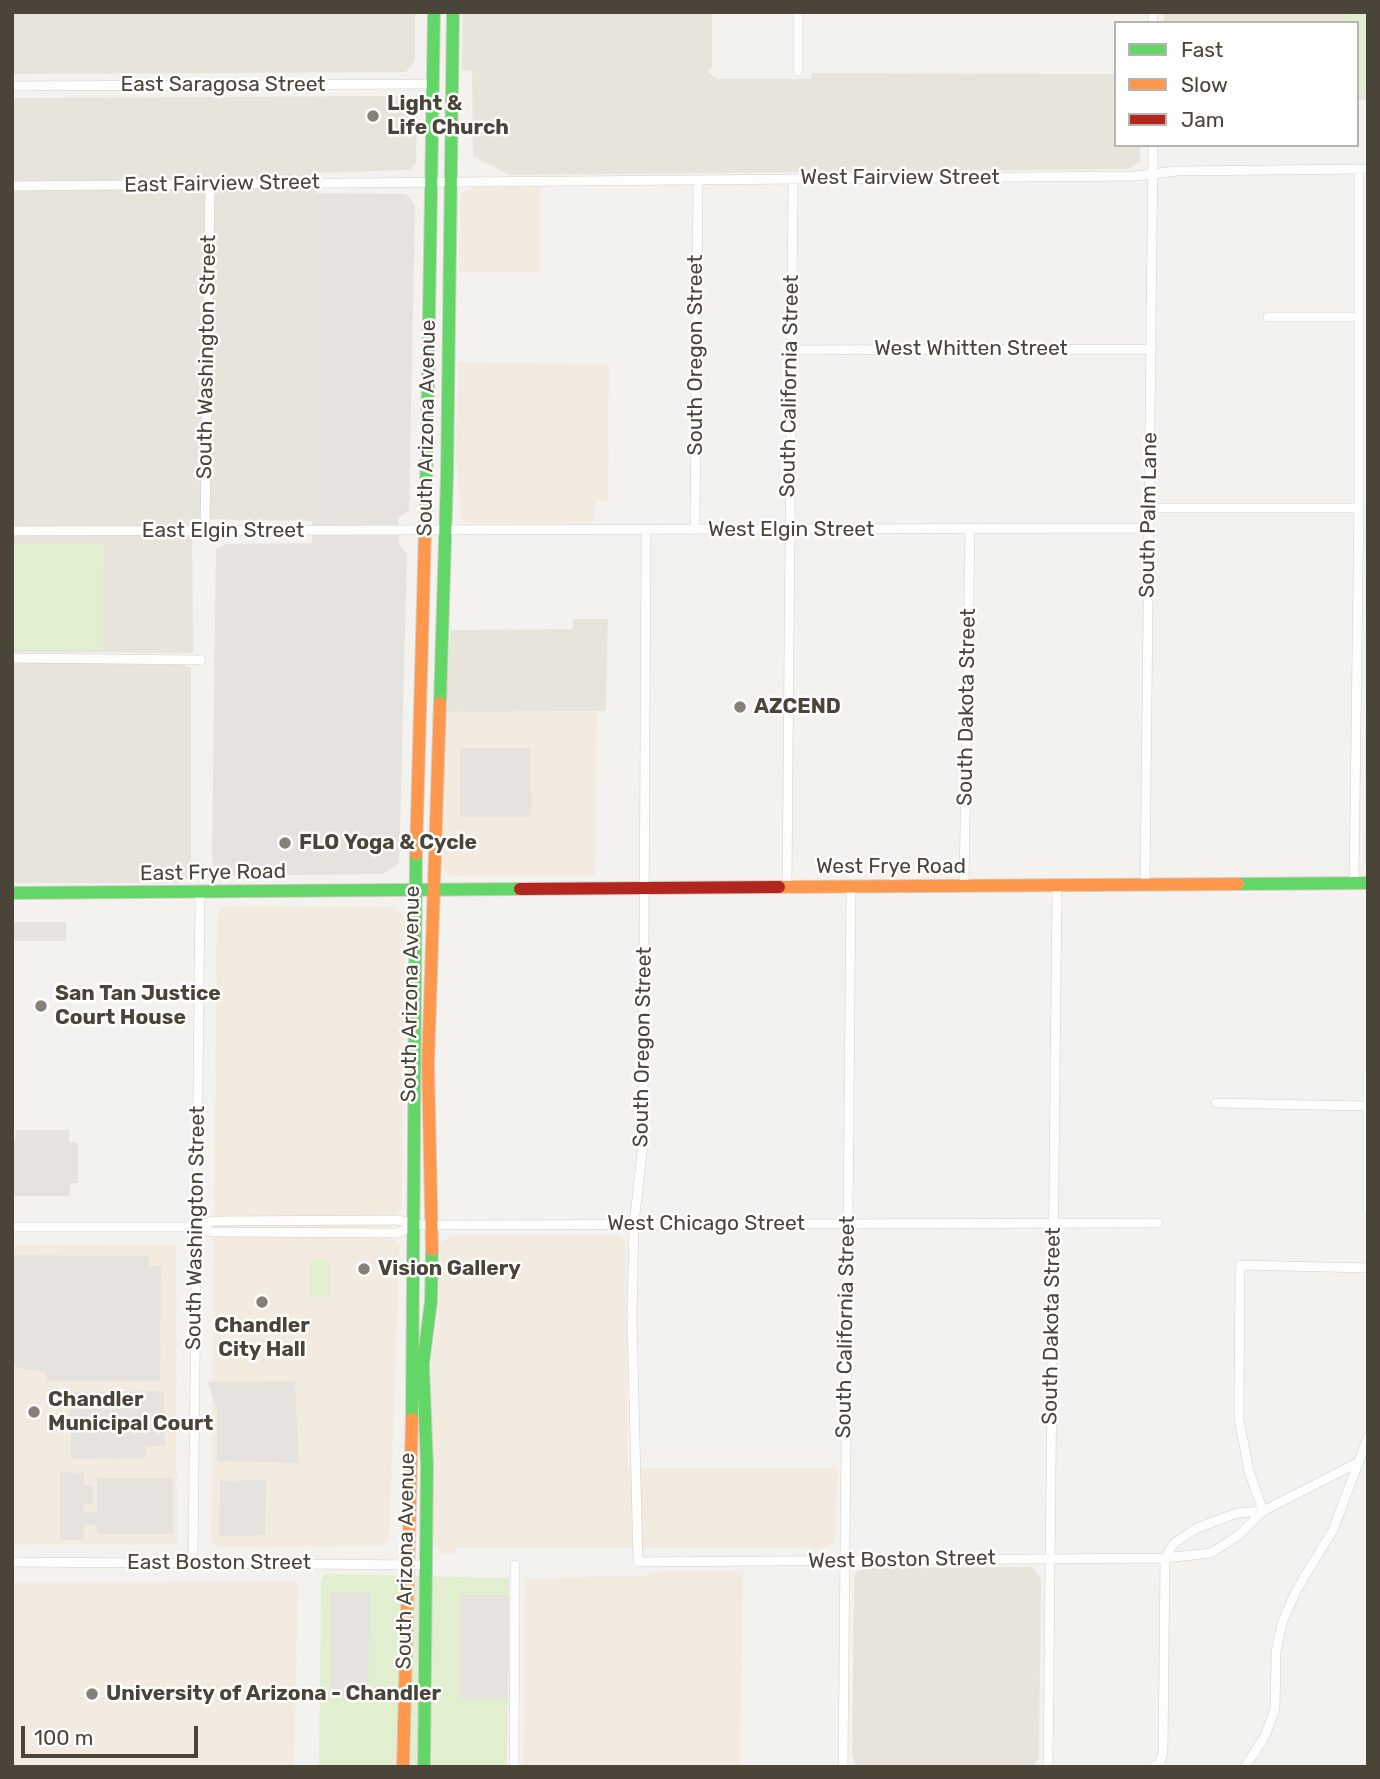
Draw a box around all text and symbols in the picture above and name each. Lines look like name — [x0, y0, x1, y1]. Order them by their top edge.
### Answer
legend — [1114, 21, 1359, 147]
text: Fast — [1181, 37, 1223, 62]
street label: East Saragosa Street — [120, 72, 326, 98]
text: Slow — [1181, 72, 1228, 97]
place label: Light & Life Church — [387, 91, 509, 141]
text: Jam — [1181, 107, 1225, 132]
marker: Light & Life Church — [365, 108, 381, 124]
street label: West Fairview Street — [800, 165, 1000, 191]
street label: East Fairview Street — [124, 170, 320, 198]
street label: South Washington Street — [192, 235, 222, 479]
street label: South Oregon Street — [683, 255, 709, 455]
street label: South California Street — [775, 274, 805, 498]
street label: South Arizona Avenue — [413, 319, 441, 537]
street label: West Whitten Street — [874, 336, 1068, 362]
street label: South Palm Lane — [1135, 432, 1163, 598]
street label: West Elgin Street — [708, 517, 874, 543]
street label: East Elgin Street — [142, 518, 304, 544]
street label: South Dakota Street — [953, 608, 981, 806]
place label: AZCEND — [754, 694, 841, 720]
marker: AZCEND — [732, 699, 748, 715]
place label: FLO Yoga & Cycle — [299, 830, 477, 856]
marker: FLO Yoga & Cycle — [277, 835, 293, 851]
street label: West Frye Road — [816, 854, 966, 880]
street label: East Frye Road — [140, 859, 286, 887]
street label: South Arizona Avenue — [397, 885, 425, 1103]
street label: South Oregon Street — [629, 946, 657, 1148]
place label: San Tan Justice Court House — [55, 981, 221, 1031]
marker: San Tan Justice Court House — [33, 998, 49, 1014]
street label: South Washington Street — [181, 1106, 211, 1350]
street label: West Chicago Street — [607, 1211, 805, 1237]
street label: South California Street — [831, 1215, 861, 1439]
street label: South Dakota Street — [1038, 1227, 1066, 1425]
place label: Vision Gallery — [378, 1256, 521, 1282]
marker: Vision Gallery — [356, 1261, 372, 1277]
marker: Chandler City Hall — [254, 1294, 270, 1310]
place label: Chandler City Hall — [214, 1313, 310, 1363]
place label: Chandler Municipal Court — [48, 1387, 213, 1437]
marker: Chandler Municipal Court — [26, 1404, 42, 1420]
street label: South Arizona Avenue — [392, 1452, 420, 1670]
street label: West Boston Street — [808, 1546, 996, 1574]
street label: East Boston Street — [127, 1550, 311, 1576]
place label: University of Arizona - Chandler — [106, 1681, 441, 1707]
marker: University of Arizona - Chandler — [84, 1686, 100, 1702]
scale bar — [24, 1712, 201, 1756]
text: 100 m — [34, 1725, 93, 1750]

